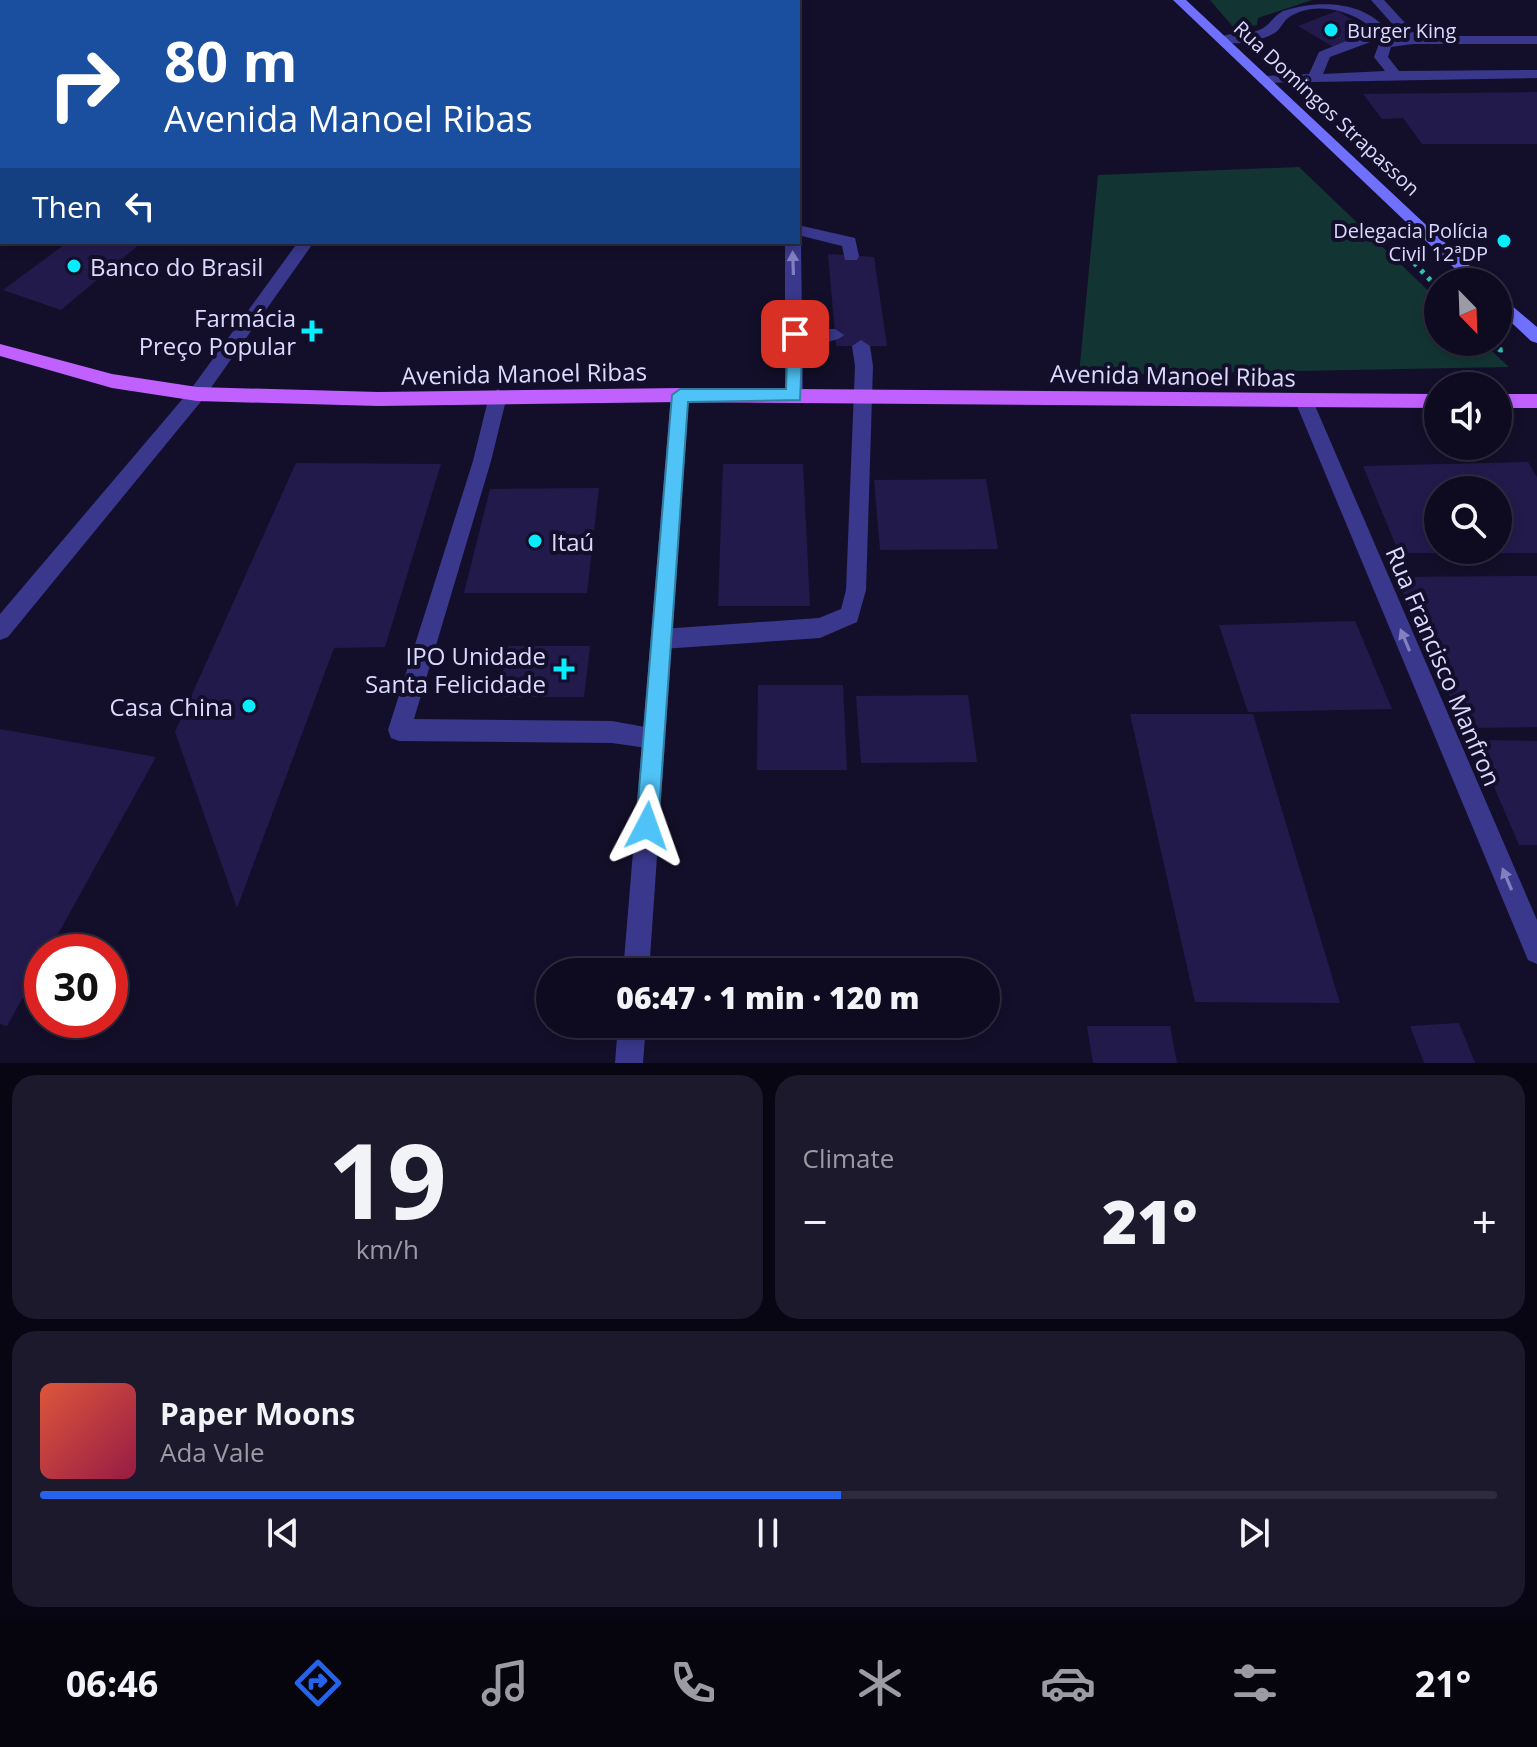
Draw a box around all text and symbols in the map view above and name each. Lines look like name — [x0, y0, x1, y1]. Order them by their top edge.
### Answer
street label: Rua Domingos Strapasson — [1228, 15, 1426, 201]
place label: Burger King — [1347, 17, 1456, 44]
marker: Burger King — [1322, 21, 1340, 39]
text: 80 m — [164, 22, 298, 98]
icon: right — [32, 32, 136, 136]
text: Avenida Manoel Ribas — [164, 94, 533, 143]
icon: left — [118, 184, 162, 228]
text: Then — [32, 186, 102, 227]
place label: Delegacia Polícia Civil 12ªDP — [1333, 217, 1488, 267]
marker: Delegacia Polícia Civil 12ªDP — [1495, 232, 1513, 250]
place label: Banco do Brasil — [90, 250, 263, 283]
one-way arrow — [787, 250, 800, 275]
marker: Banco do Brasil — [65, 257, 83, 275]
north arrow — [1424, 268, 1512, 356]
map controls — [1424, 268, 1512, 564]
pin — [761, 300, 829, 368]
place label: Farmácia Preço Popular — [139, 301, 296, 362]
icon: arrive — [773, 312, 817, 356]
marker: Farmácia Preço Popular — [303, 322, 321, 340]
street label: Avenida Manoel Ribas — [401, 354, 647, 392]
street label: Avenida Manoel Ribas — [1050, 356, 1296, 394]
button: sound — [1424, 372, 1512, 460]
button: search — [1424, 476, 1512, 564]
place label: Itaú — [551, 525, 594, 558]
marker: Itaú — [526, 532, 544, 550]
street label: Rua Francisco Manfron — [1379, 541, 1509, 791]
one-way arrow — [1399, 628, 1412, 652]
place label: IPO Unidade Santa Felicidade — [365, 639, 546, 700]
marker: IPO Unidade Santa Felicidade — [553, 658, 575, 680]
place label: Casa China — [110, 690, 233, 723]
marker: Casa China — [240, 697, 258, 715]
position arrow — [605, 784, 689, 868]
one-way arrow — [1500, 867, 1513, 891]
speed limit sign: 30 — [24, 934, 128, 1038]
text: 06:47 · 1 min · 120 m — [616, 977, 920, 1018]
text: 19 — [328, 1108, 447, 1249]
text: Climate — [803, 1140, 894, 1176]
text: 21° — [1102, 1180, 1198, 1262]
text: − — [803, 1191, 828, 1251]
text: + — [1472, 1191, 1497, 1251]
text: km/h — [356, 1231, 419, 1267]
text: Paper Moons — [160, 1393, 355, 1434]
text: Ada Vale — [160, 1434, 265, 1470]
icon: previous — [261, 1511, 305, 1555]
icon: pause — [746, 1511, 790, 1555]
icon: next — [1232, 1511, 1276, 1555]
icon: directions — [290, 1655, 346, 1711]
icon: music — [477, 1655, 533, 1711]
icon: phone — [665, 1655, 721, 1711]
icon: climate — [852, 1655, 908, 1711]
icon: car — [1040, 1655, 1096, 1711]
icon: filters — [1227, 1655, 1283, 1711]
text: 06:46 — [66, 1659, 158, 1708]
text: 21° — [1415, 1659, 1471, 1708]

